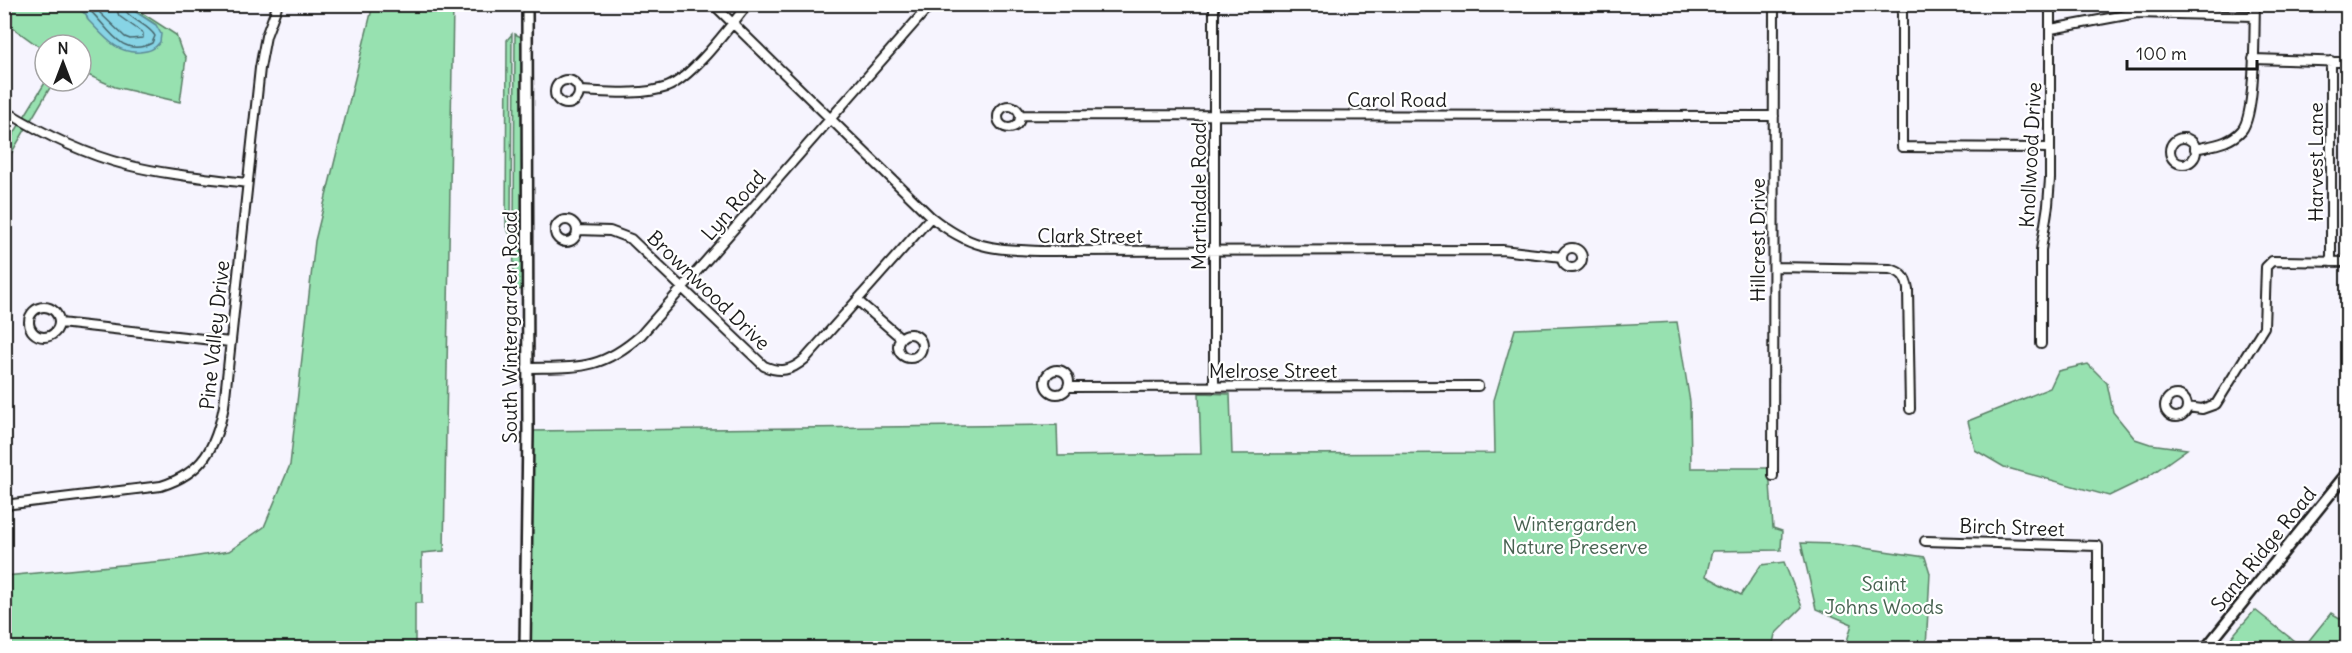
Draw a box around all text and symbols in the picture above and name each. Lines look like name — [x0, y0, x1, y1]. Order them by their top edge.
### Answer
north arrow — [33, 33, 93, 93]
scale bar — [2127, 33, 2258, 71]
text: N — [57, 38, 69, 58]
text: 100 m — [2136, 42, 2187, 65]
street label: Knollwood Drive — [2014, 81, 2046, 229]
street label: Carol Road — [1347, 87, 1447, 112]
street label: Harvest Lane — [2303, 102, 2328, 222]
street label: Martindale Road — [1186, 121, 1211, 270]
street label: Lyn Road — [696, 164, 771, 245]
street label: Hillcrest Drive — [1745, 178, 1770, 302]
street label: South Wintergarden Road — [497, 210, 522, 443]
street label: Clark Street — [1037, 223, 1143, 248]
street label: Brownwood Drive — [642, 225, 776, 355]
street label: Pine Valley Drive — [194, 259, 234, 411]
street label: Melrose Street — [1209, 358, 1338, 383]
street label: Sand Ridge Road — [2205, 481, 2321, 616]
park label: Wintergarden Nature Preserve — [1502, 511, 1648, 559]
street label: Birch Street — [1959, 513, 2065, 541]
park label: Saint Johns Woods — [1824, 571, 1944, 619]

